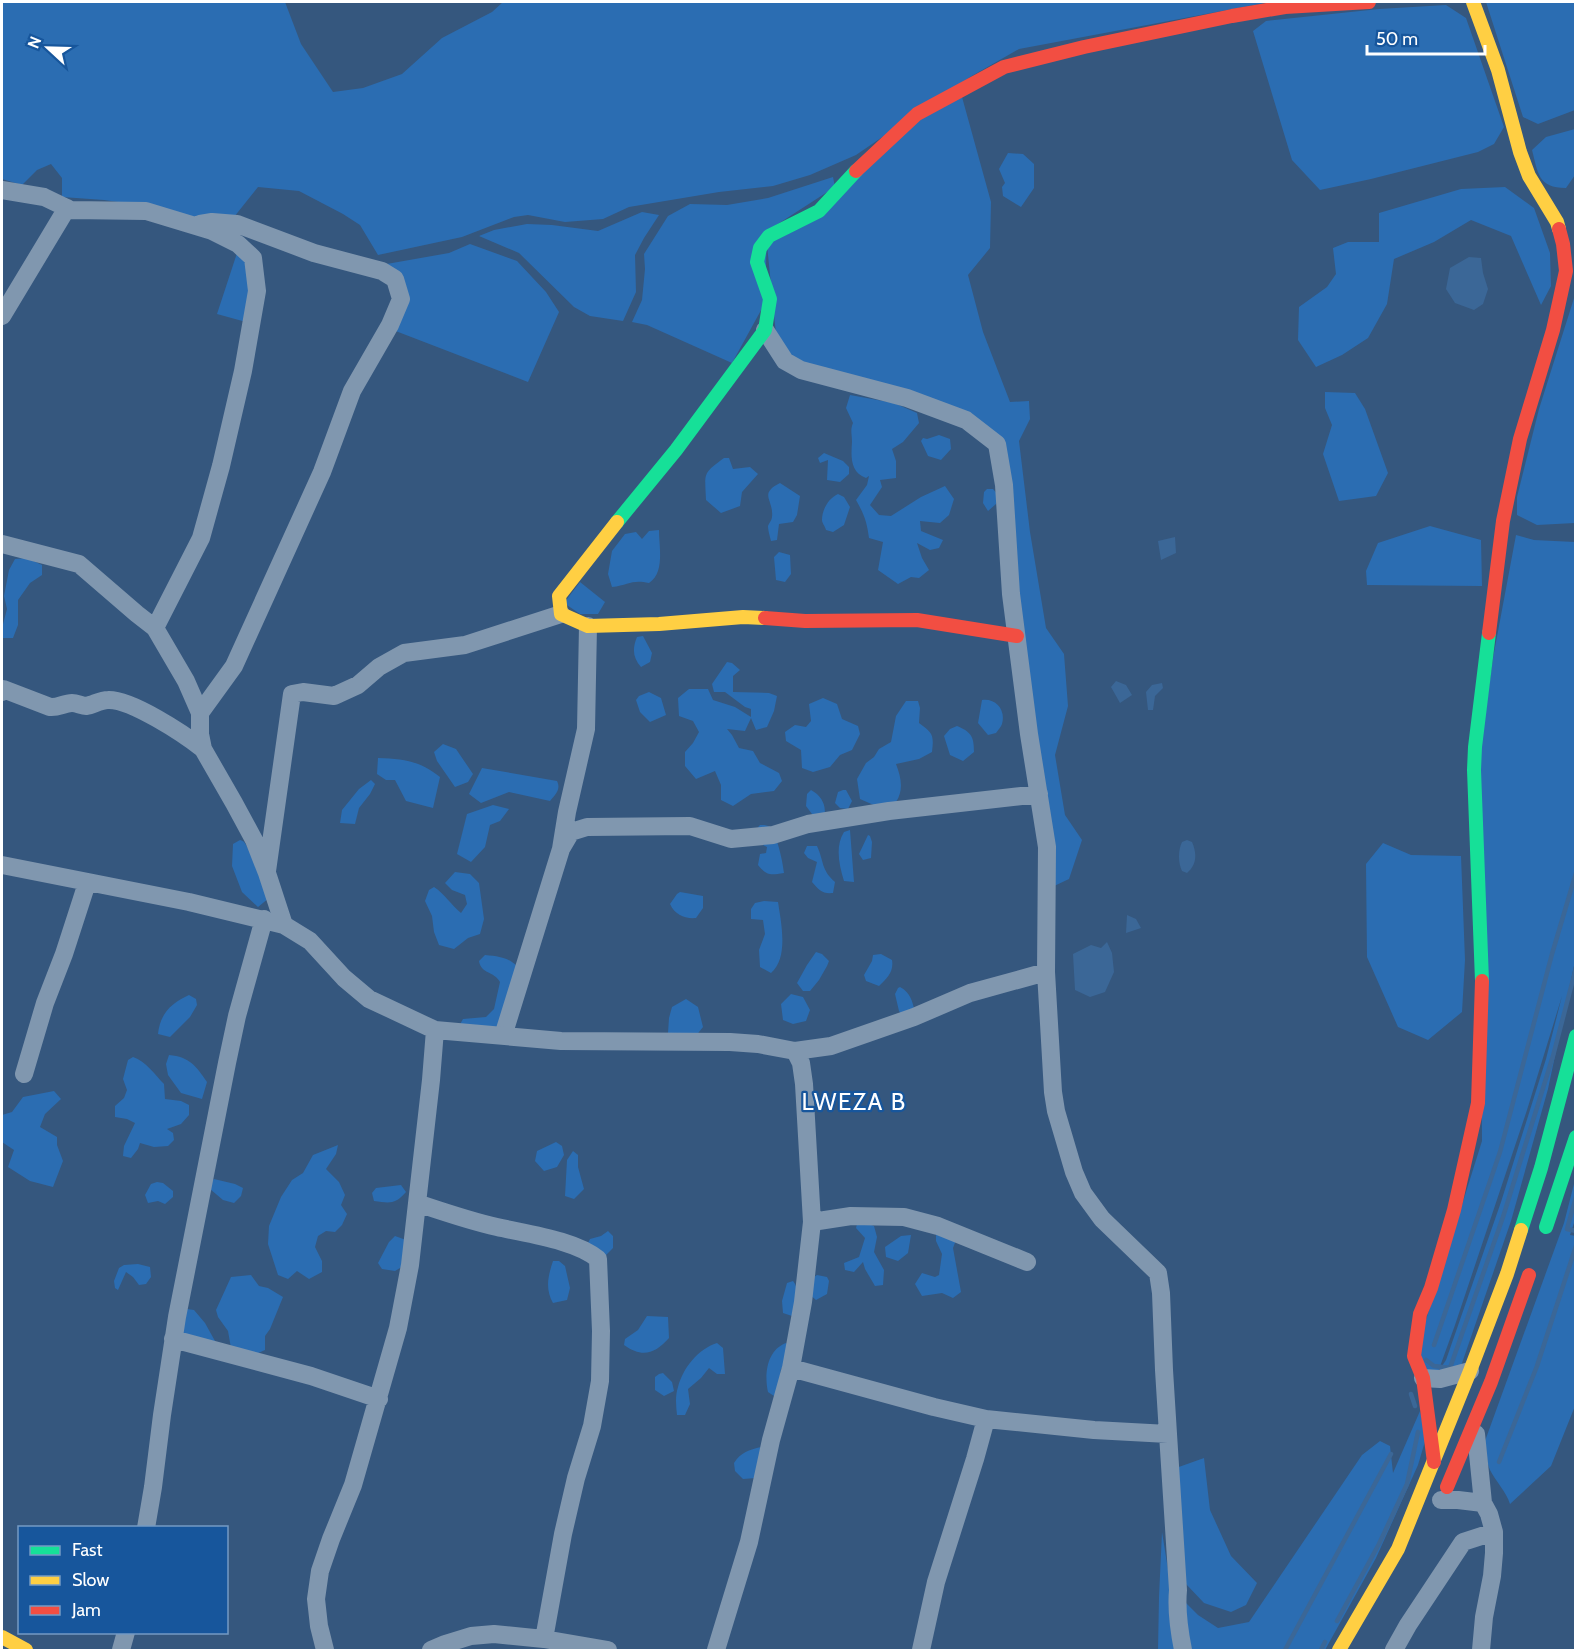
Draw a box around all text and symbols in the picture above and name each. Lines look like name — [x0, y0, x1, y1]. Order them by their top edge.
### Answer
north arrow — [18, 18, 78, 78]
scale bar — [1367, 18, 1486, 56]
text: 50 m — [1376, 28, 1418, 50]
text: N — [24, 34, 45, 51]
district label: LWEZA B — [802, 1087, 906, 1116]
legend — [18, 1526, 228, 1634]
text: Fast — [72, 1539, 103, 1561]
text: Slow — [72, 1569, 109, 1591]
text: Jam — [71, 1599, 101, 1621]

